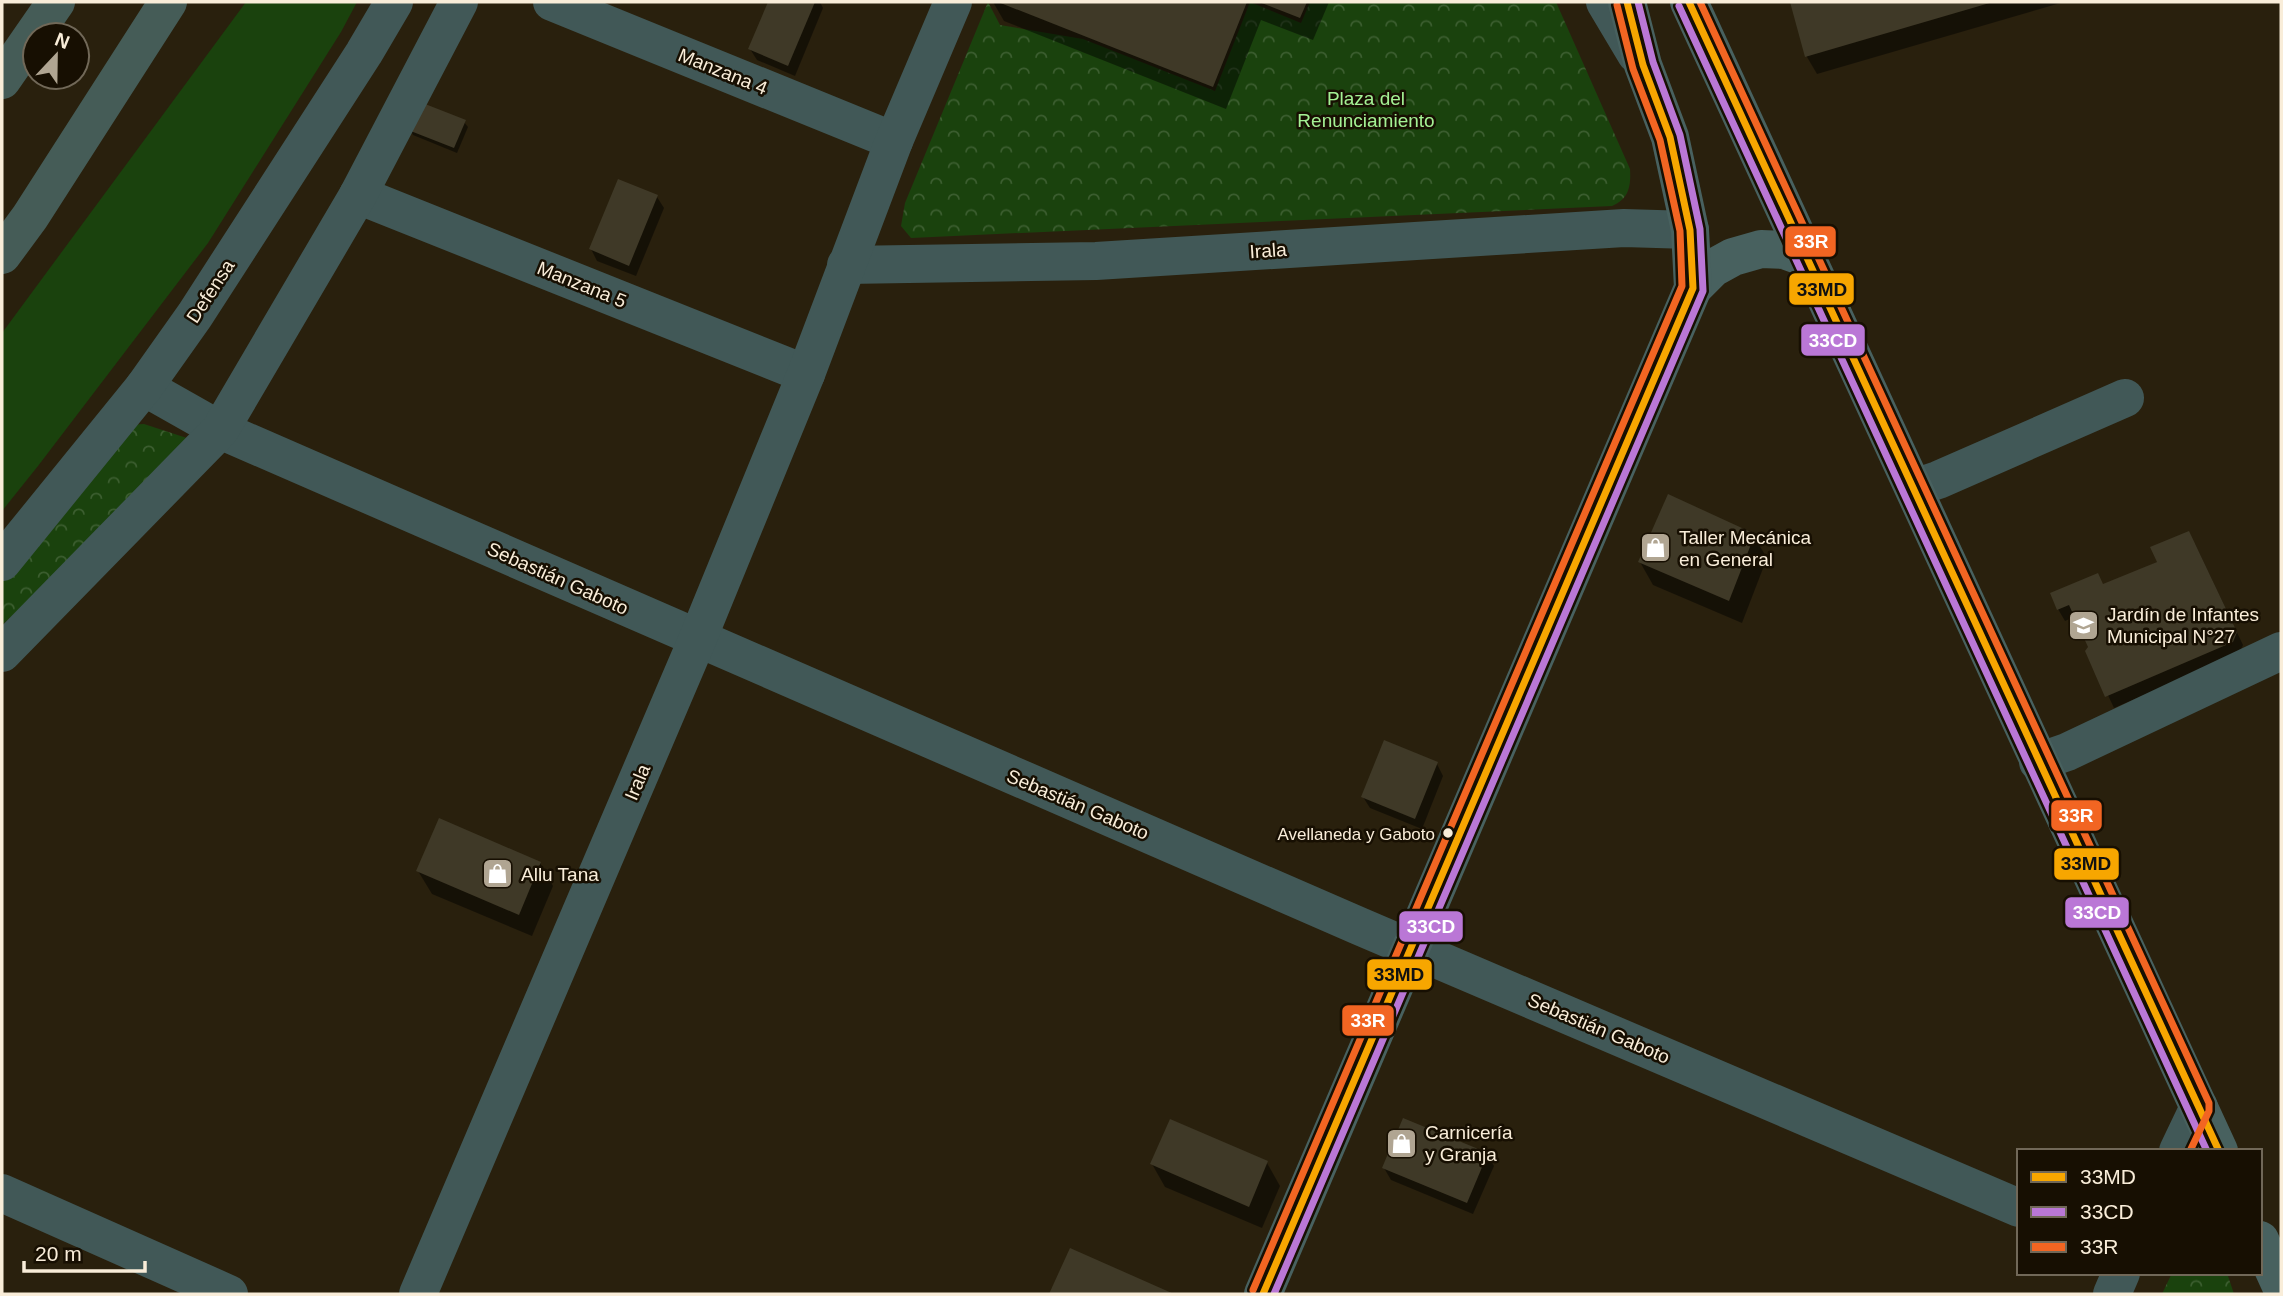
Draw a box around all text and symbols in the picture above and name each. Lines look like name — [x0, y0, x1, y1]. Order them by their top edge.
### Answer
north arrow — [21, 21, 91, 91]
text: N — [52, 28, 72, 53]
street label: Manzana 4 — [675, 44, 771, 99]
park label: Plaza del Renunciamiento — [1297, 88, 1435, 131]
line badge: 33R — [1784, 225, 1837, 258]
text: 33R — [1794, 231, 1829, 252]
street label: Irala — [1249, 239, 1288, 262]
street label: Defensa — [182, 256, 239, 327]
street label: Manzana 5 — [534, 257, 629, 312]
line badge: 33MD — [1788, 272, 1855, 306]
text: 33MD — [1797, 279, 1847, 300]
line badge: 33CD — [1800, 323, 1866, 357]
text: 33CD — [1809, 330, 1857, 351]
place label: Taller Mecánica en General — [1679, 527, 1811, 570]
shop icon: Taller Mecánica en General — [1639, 531, 1673, 565]
street label: Sebastián Gaboto — [484, 538, 632, 619]
place label: Jardín de Infantes Municipal N°27 — [2107, 604, 2259, 647]
school or university icon: Jardín de Infantes Municipal N°27 — [2067, 608, 2101, 642]
street label: Irala — [621, 761, 655, 803]
street label: Sebastián Gaboto — [1004, 765, 1152, 844]
line badge: 33R — [2050, 799, 2103, 832]
text: 33R — [2059, 805, 2094, 826]
place label: Avellaneda y Gaboto — [1277, 825, 1435, 844]
marker: Avellaneda y Gaboto — [1441, 826, 1455, 840]
line badge: 33MD — [2053, 847, 2120, 881]
text: 33MD — [2061, 853, 2111, 874]
shop icon: Allu Tana — [481, 857, 515, 891]
place label: Allu Tana — [521, 864, 599, 885]
line badge: 33CD — [2064, 896, 2130, 929]
text: 33CD — [2073, 902, 2121, 923]
line badge: 33CD — [1398, 910, 1464, 943]
text: 33CD — [1407, 916, 1455, 937]
line badge: 33MD — [1366, 958, 1433, 991]
text: 33MD — [1374, 964, 1424, 985]
street label: Sebastián Gaboto — [1525, 989, 1673, 1068]
line badge: 33R — [1341, 1004, 1395, 1037]
text: 33R — [1351, 1010, 1386, 1031]
place label: Carnicería y Granja — [1425, 1122, 1513, 1165]
shop icon: Carnicería y Granja — [1385, 1126, 1419, 1160]
legend — [2017, 1149, 2262, 1275]
text: 33MD — [2080, 1165, 2136, 1188]
text: 33CD — [2080, 1200, 2134, 1223]
scale bar — [24, 1230, 145, 1274]
text: 33R — [2080, 1235, 2119, 1258]
text: 20 m — [35, 1242, 82, 1265]

